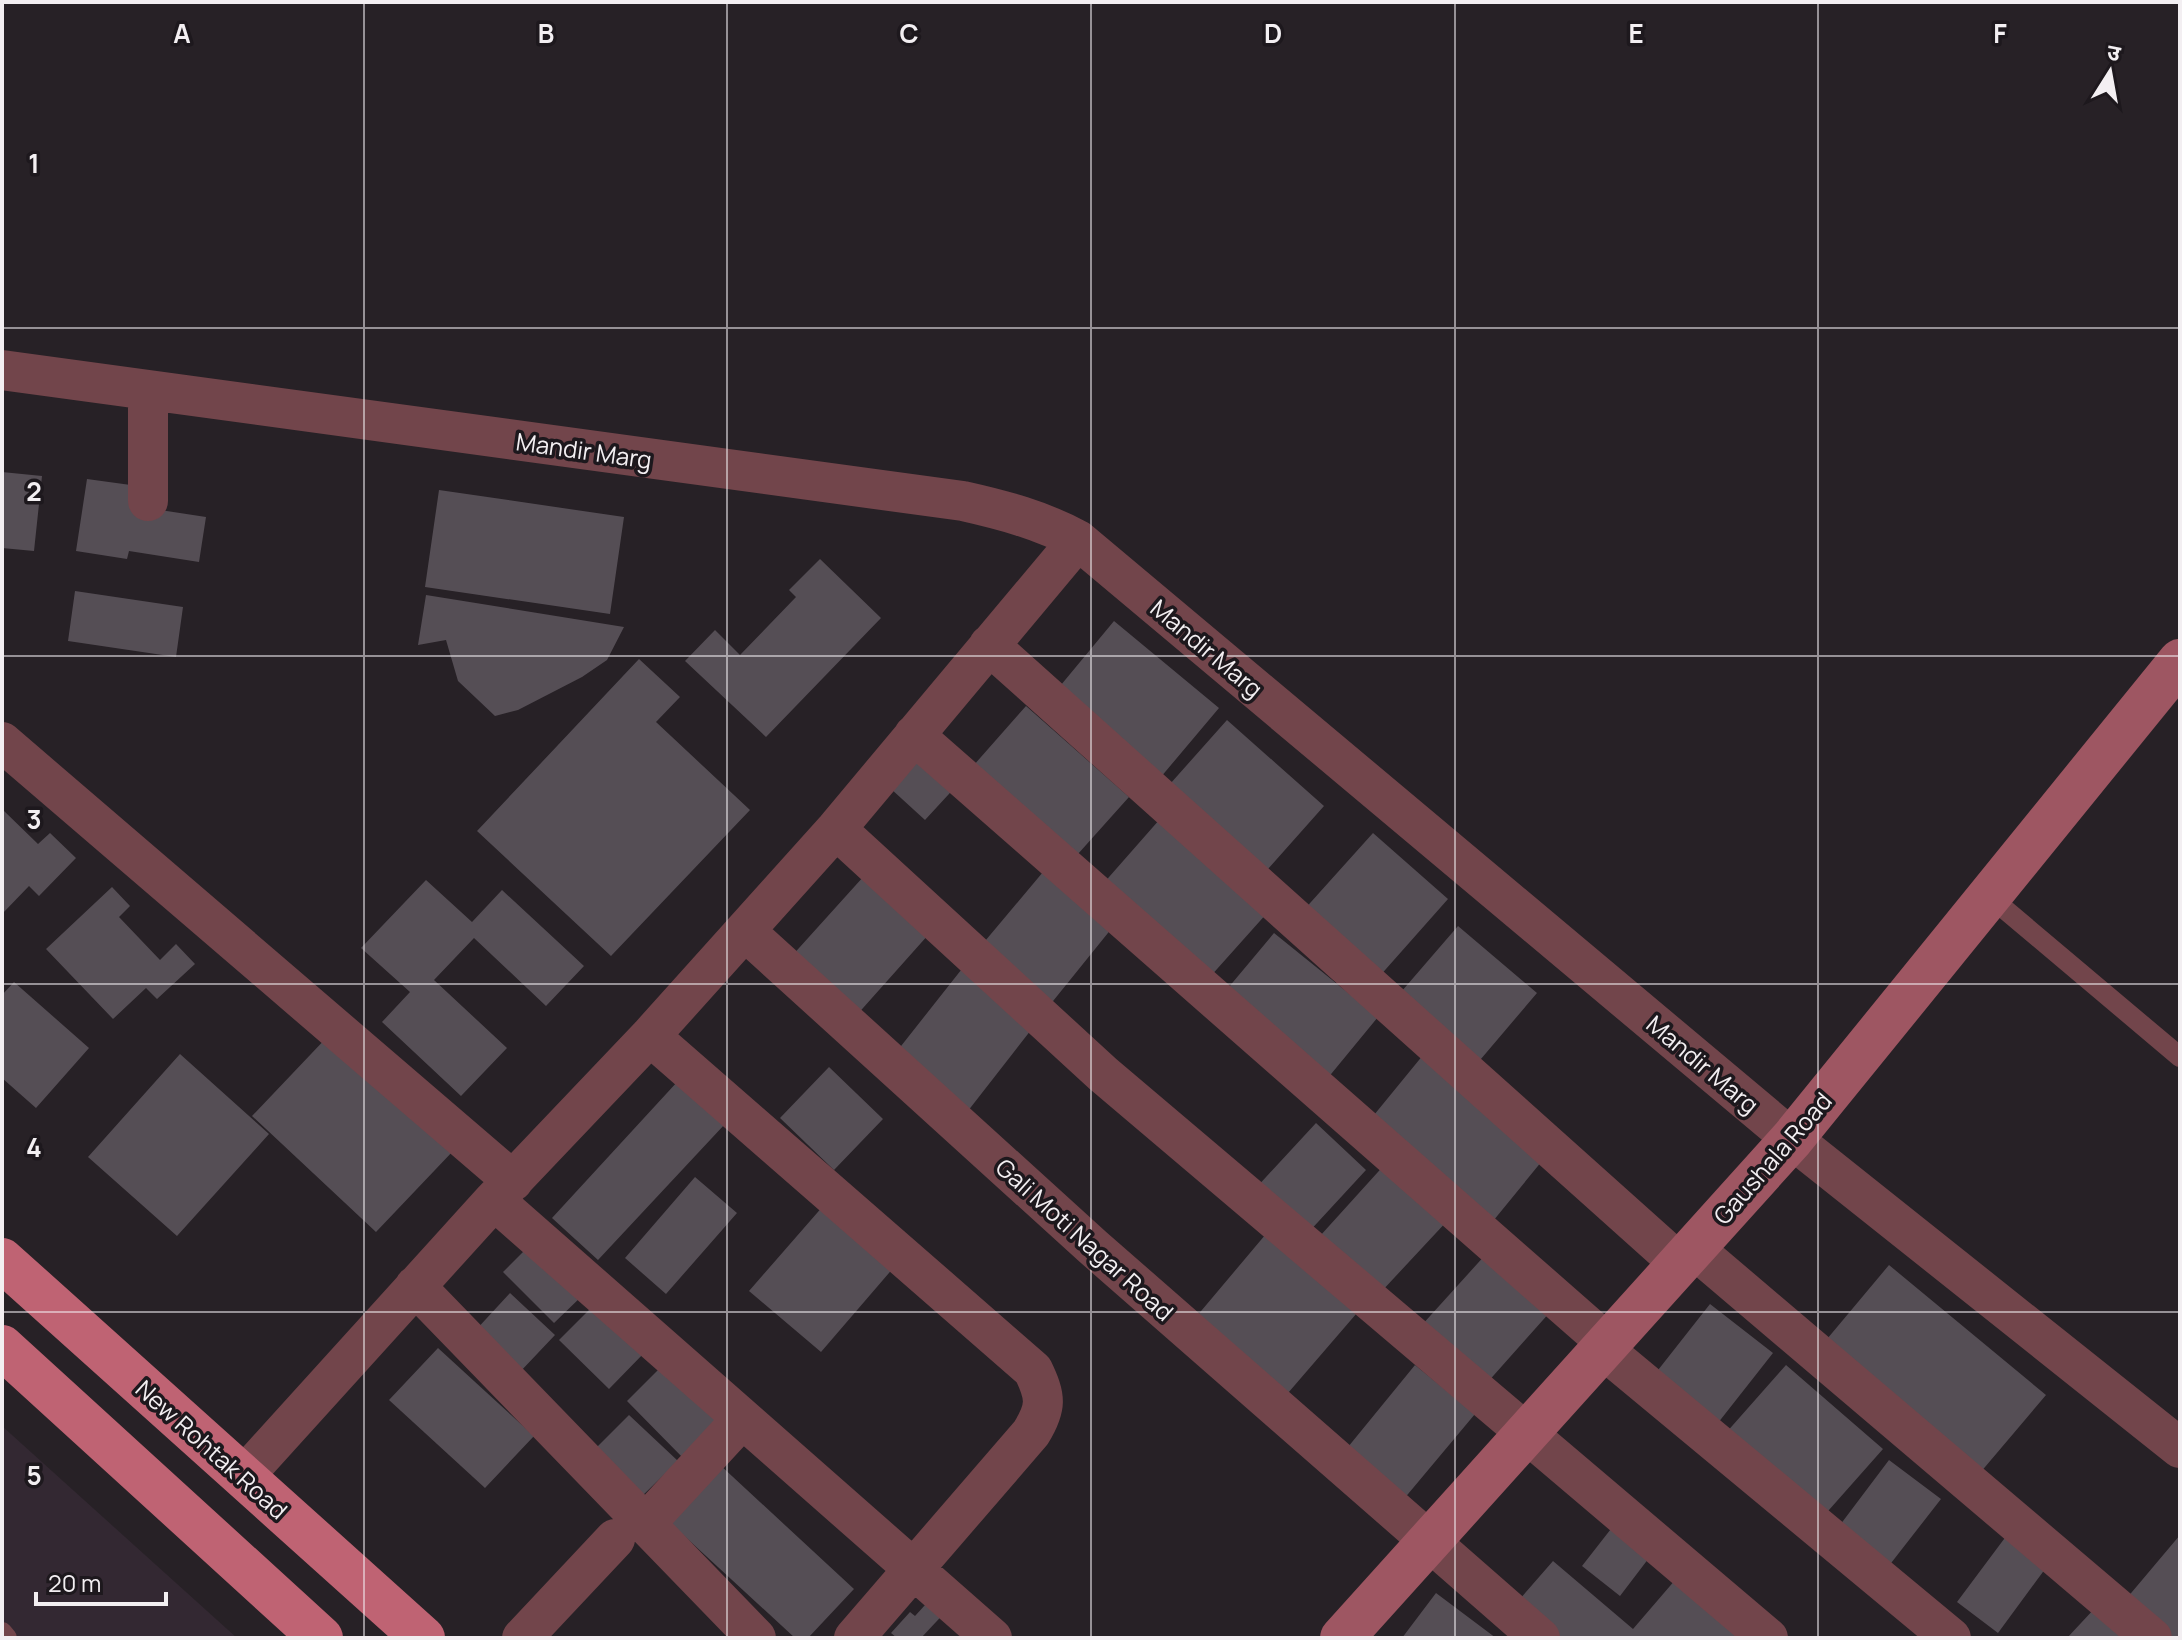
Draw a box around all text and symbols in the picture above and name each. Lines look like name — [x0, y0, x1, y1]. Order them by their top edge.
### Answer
text: A — [173, 15, 191, 51]
text: B — [538, 15, 554, 51]
text: C — [899, 15, 919, 51]
text: D — [1264, 15, 1282, 51]
text: E — [1628, 15, 1644, 51]
text: F — [1993, 15, 2007, 51]
north arrow — [2070, 32, 2150, 112]
text: उ — [2105, 36, 2124, 69]
text: 1 — [28, 145, 40, 181]
street label: Mandir Marg — [514, 424, 654, 476]
text: 2 — [26, 473, 42, 509]
street label: Mandir Marg — [1144, 591, 1270, 705]
text: 3 — [26, 801, 42, 837]
street label: Mandir Marg — [1640, 1007, 1766, 1121]
street label: Gaushala Road — [1705, 1085, 1839, 1231]
text: 4 — [26, 1129, 42, 1165]
street label: Gali Moti Nagar Road — [989, 1150, 1181, 1328]
street label: New Rohtak Road — [129, 1372, 295, 1526]
text: 5 — [26, 1457, 42, 1493]
scale bar — [36, 1556, 166, 1606]
text: 20 m — [48, 1566, 101, 1599]

